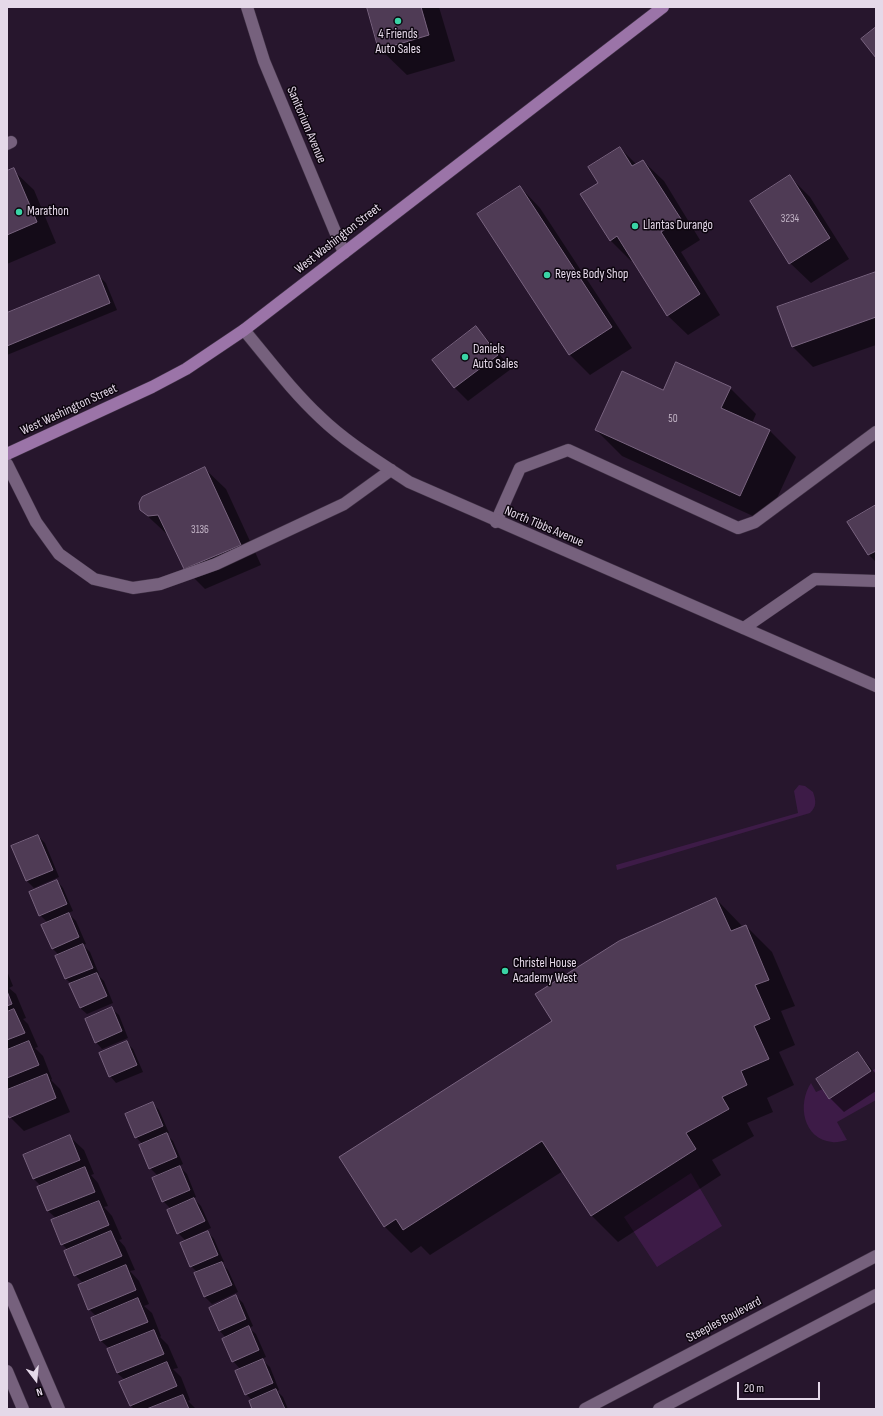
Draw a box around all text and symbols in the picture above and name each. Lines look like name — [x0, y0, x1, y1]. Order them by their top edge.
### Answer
marker: 4 Friends Auto Sales — [393, 16, 403, 26]
place label: 4 Friends Auto Sales — [375, 27, 421, 58]
street label: Sanitorium Avenue — [283, 84, 329, 166]
street label: West Washington Street — [292, 201, 384, 277]
place label: Marathon — [27, 204, 69, 220]
marker: Marathon — [14, 207, 24, 217]
house number: 3234 — [781, 212, 799, 226]
place label: Llantas Durango — [643, 218, 713, 234]
marker: Llantas Durango — [630, 221, 640, 231]
place label: Reyes Body Shop — [555, 267, 628, 283]
marker: Reyes Body Shop — [542, 270, 552, 280]
place label: Daniels Auto Sales — [473, 342, 518, 373]
marker: Daniels Auto Sales — [460, 352, 470, 362]
street label: West Washington Street — [18, 381, 120, 439]
house number: 50 — [668, 412, 678, 426]
street label: North Tibbs Avenue — [502, 503, 586, 551]
house number: 3136 — [191, 523, 209, 537]
place label: Christel House Academy West — [513, 956, 577, 987]
marker: Christel House Academy West — [500, 966, 510, 976]
street label: Steeples Boulevard — [684, 1294, 764, 1346]
north arrow — [16, 1360, 56, 1400]
scale bar — [739, 1374, 822, 1400]
text: 20 m — [744, 1381, 764, 1396]
text: N — [35, 1385, 44, 1399]

